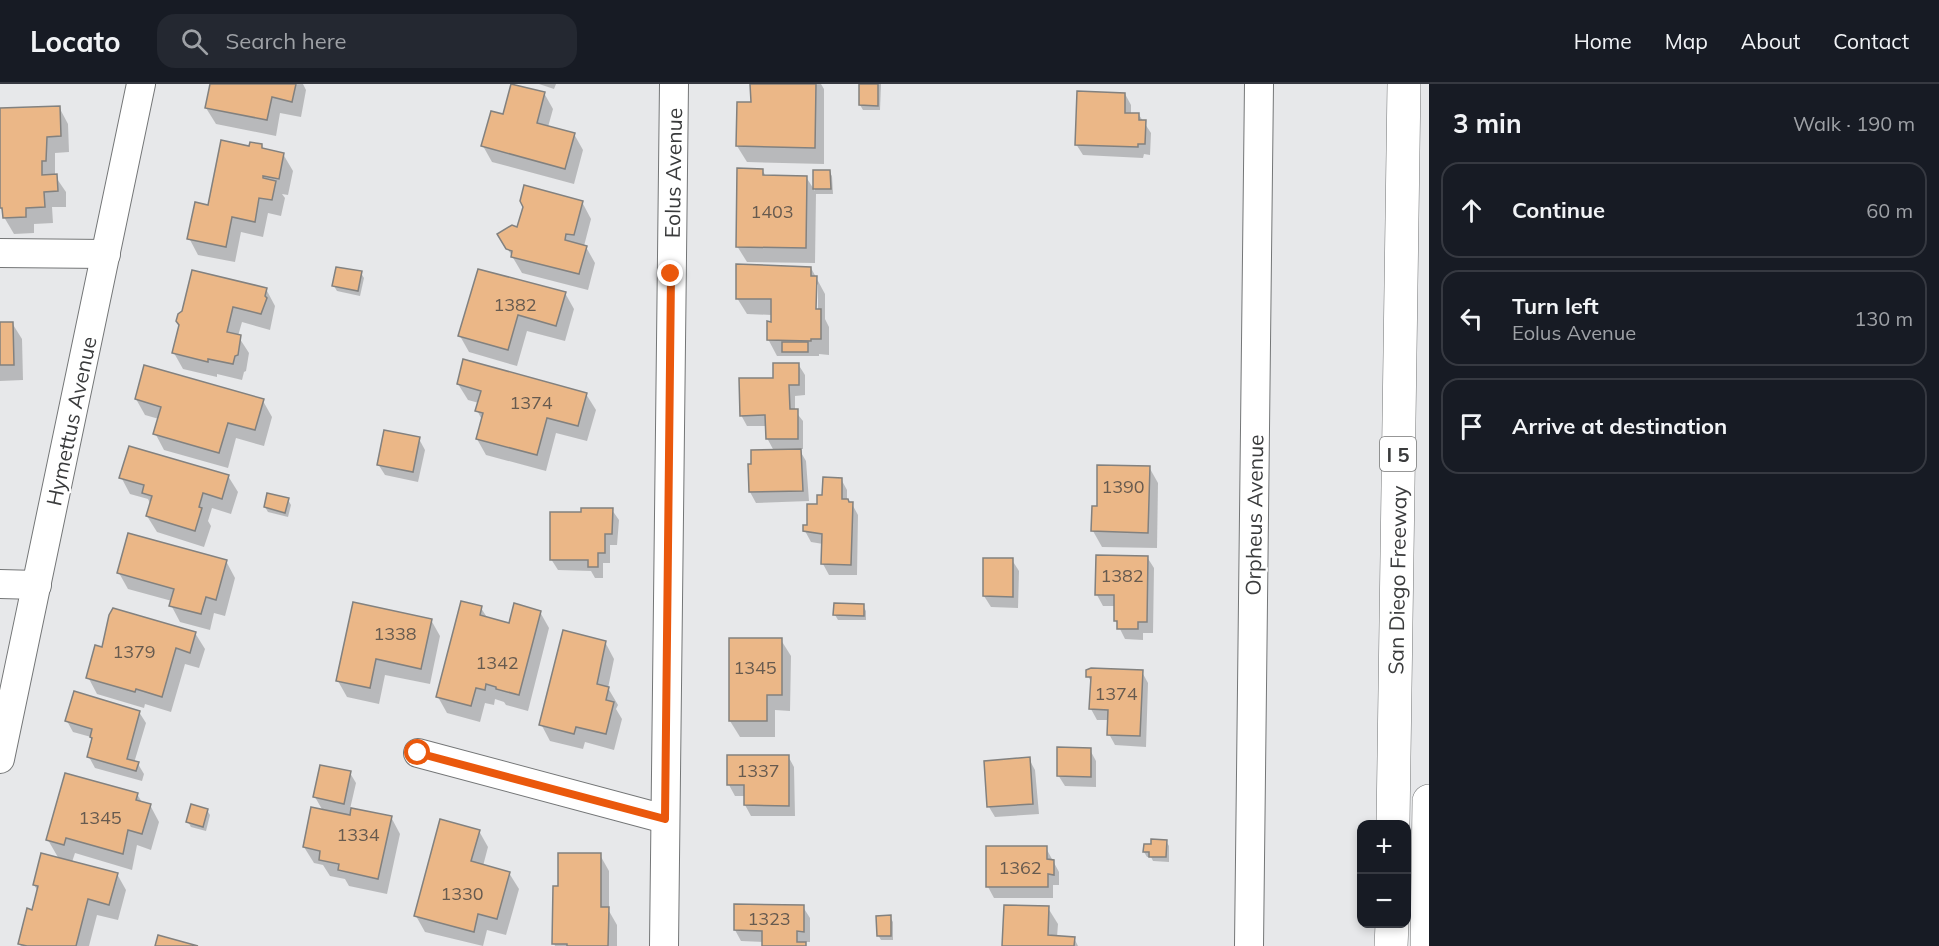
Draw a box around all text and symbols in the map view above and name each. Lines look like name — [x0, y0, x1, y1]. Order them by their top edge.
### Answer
search box — [157, 14, 577, 68]
text: Locato — [30, 24, 121, 59]
icon: search — [178, 25, 211, 58]
text: Search here — [226, 27, 346, 55]
text: Home — [1574, 28, 1632, 54]
text: Map — [1665, 28, 1708, 54]
text: About — [1741, 28, 1800, 54]
text: Contact — [1833, 28, 1909, 54]
text: 3 min — [1453, 107, 1522, 140]
street label: Eolus Avenue — [659, 108, 687, 238]
text: Walk · 190 m — [1793, 111, 1915, 136]
icon: ahead — [1455, 194, 1488, 227]
text: Continue — [1512, 196, 1605, 224]
text: 60 m — [1866, 198, 1913, 223]
house number: 1403 — [750, 200, 794, 223]
route end — [657, 260, 683, 286]
text: Turn left — [1512, 292, 1599, 320]
house number: 1382 — [493, 293, 537, 316]
icon: left — [1455, 302, 1488, 335]
text: 130 m — [1854, 306, 1913, 331]
text: Eolus Avenue — [1512, 320, 1636, 345]
street label: Hymettus Avenue — [40, 334, 102, 508]
house number: 1374 — [509, 391, 553, 414]
icon: arrive — [1455, 410, 1488, 443]
text: Arrive at destination — [1512, 412, 1727, 440]
street label: Orpheus Avenue — [1240, 434, 1268, 596]
road number: I 5 — [1380, 437, 1416, 471]
house number: 1390 — [1101, 475, 1145, 498]
street label: San Diego Freeway — [1382, 485, 1412, 675]
house number: 1382 — [1100, 564, 1144, 587]
house number: 1338 — [373, 622, 417, 645]
house number: 1379 — [112, 640, 156, 663]
house number: 1342 — [475, 651, 519, 674]
house number: 1345 — [733, 656, 777, 679]
house number: 1374 — [1094, 682, 1138, 705]
route start — [404, 739, 430, 765]
house number: 1337 — [736, 759, 780, 782]
house number: 1345 — [78, 806, 122, 829]
map controls — [1357, 820, 1411, 928]
button: + — [1357, 820, 1411, 874]
house number: 1334 — [336, 823, 380, 846]
house number: 1362 — [998, 856, 1042, 879]
button: − — [1357, 874, 1411, 928]
house number: 1330 — [440, 882, 484, 905]
house number: 1323 — [747, 907, 791, 930]

